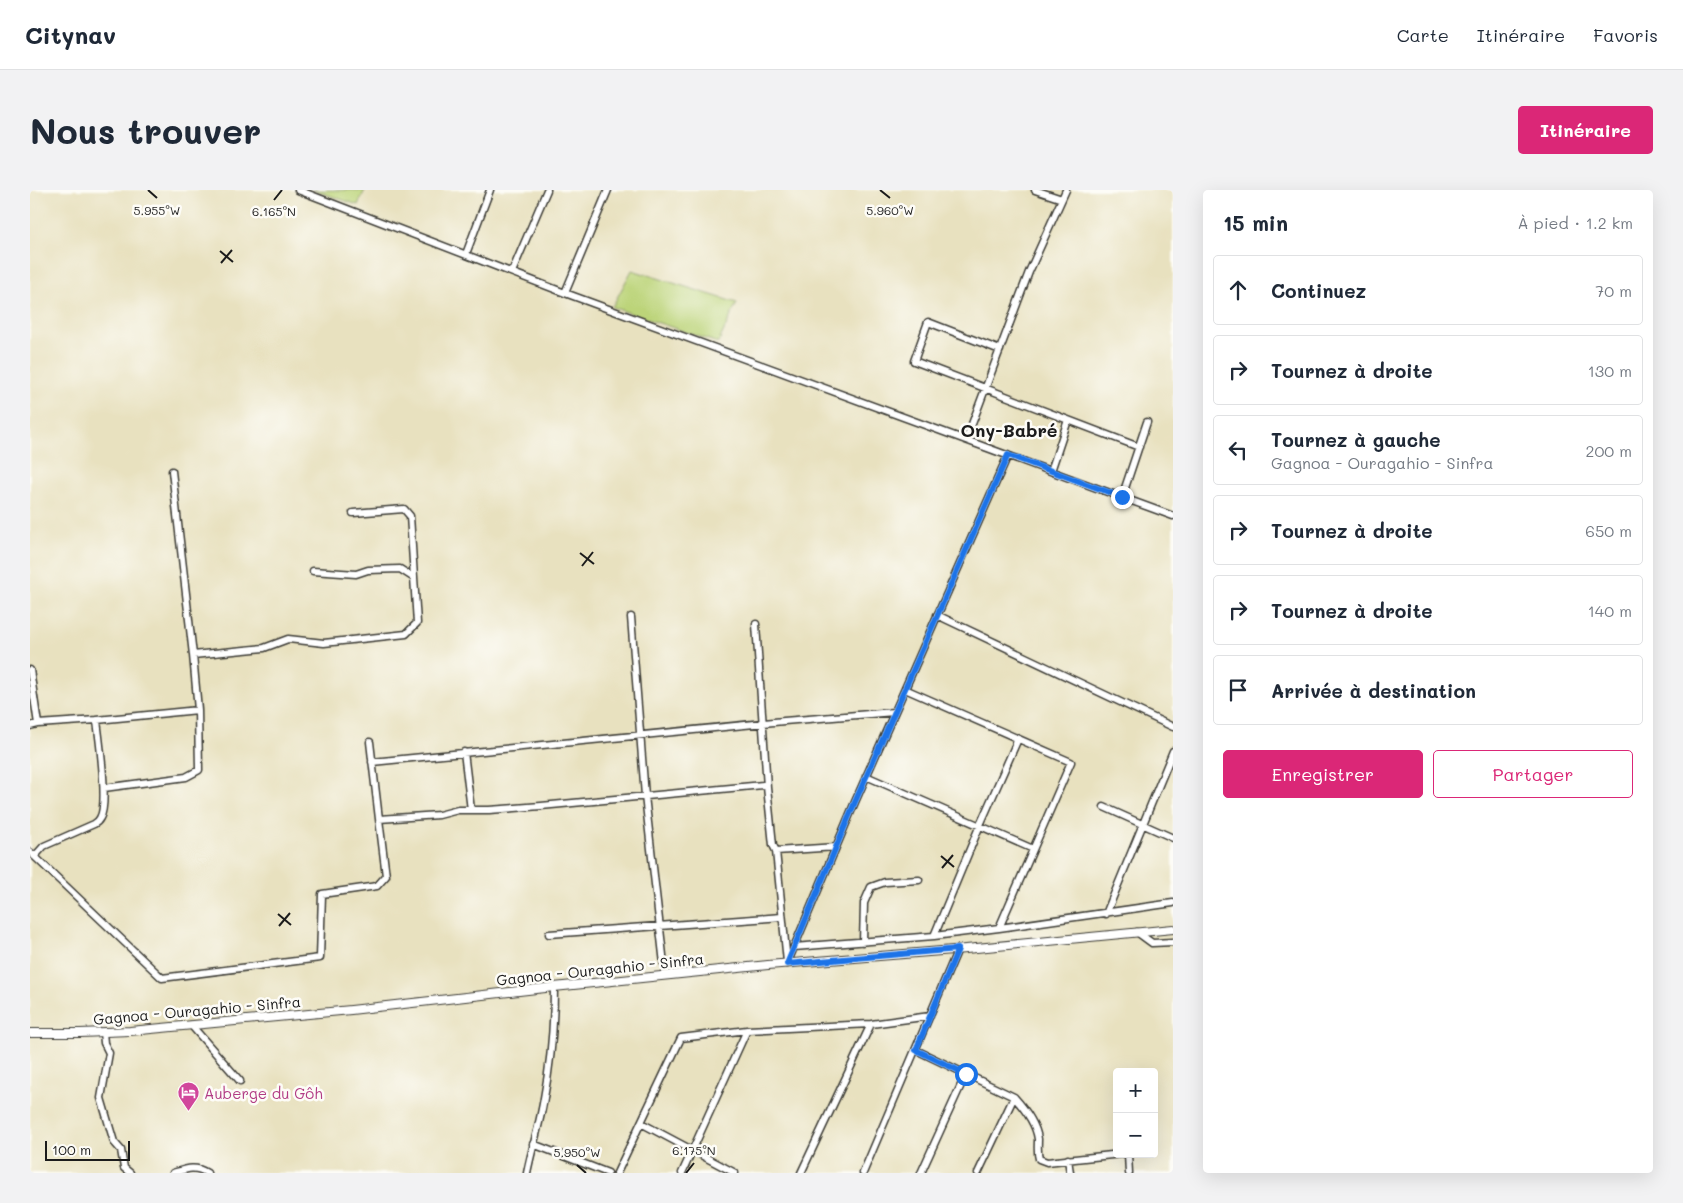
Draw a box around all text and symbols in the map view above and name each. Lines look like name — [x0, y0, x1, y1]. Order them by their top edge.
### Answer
text: Citynav — [25, 19, 116, 50]
text: Carte — [1397, 23, 1449, 47]
text: Itinéraire — [1477, 23, 1565, 47]
text: Favoris — [1593, 23, 1658, 47]
button: Itinéraire — [1518, 106, 1653, 154]
text: Nous trouver — [30, 107, 261, 153]
text: 5.955°W — [134, 202, 180, 218]
text: 5.960°W — [866, 202, 914, 218]
text: 6.165°N — [252, 203, 296, 219]
text: 15 min — [1223, 209, 1288, 236]
text: À pied · 1.2 km — [1518, 212, 1633, 233]
icon: ahead — [1224, 276, 1252, 304]
text: Continuez — [1271, 278, 1366, 303]
text: 70 m — [1595, 280, 1632, 301]
icon: right — [1224, 356, 1252, 384]
text: Tournez à droite — [1271, 358, 1433, 383]
text: 130 m — [1588, 360, 1632, 381]
district label: Ony-Babré — [960, 418, 1058, 442]
text: Tournez à gauche — [1271, 427, 1440, 452]
icon: left — [1224, 436, 1252, 464]
text: 200 m — [1585, 440, 1632, 461]
text: Gagnoa - Ouragahio - Sinfra — [1271, 452, 1493, 473]
route end — [1111, 486, 1134, 509]
icon: right — [1224, 516, 1252, 544]
text: Tournez à droite — [1271, 518, 1433, 543]
text: 650 m — [1585, 520, 1632, 541]
icon: right — [1224, 596, 1252, 624]
text: Tournez à droite — [1271, 598, 1433, 623]
text: 140 m — [1588, 600, 1632, 621]
icon: arrive — [1224, 676, 1252, 704]
text: Arrivée à destination — [1271, 678, 1476, 703]
button: Enregistrer — [1223, 750, 1423, 798]
button: Partager — [1433, 750, 1633, 798]
street label: Gagnoa - Ouragahio - Sinfra — [495, 948, 705, 990]
street label: Gagnoa - Ouragahio - Sinfra — [92, 991, 302, 1029]
route start — [955, 1063, 978, 1086]
map controls — [1113, 1068, 1158, 1158]
button: + — [1113, 1068, 1158, 1113]
hotel icon: Auberge du Gôh — [176, 1081, 200, 1112]
place label: Auberge du Gôh — [204, 1083, 323, 1103]
button: − — [1113, 1113, 1158, 1158]
scale bar — [45, 1138, 130, 1161]
text: 100 m — [52, 1140, 91, 1159]
text: 6.175°N — [672, 1142, 716, 1158]
text: 5.950°W — [553, 1144, 601, 1160]

